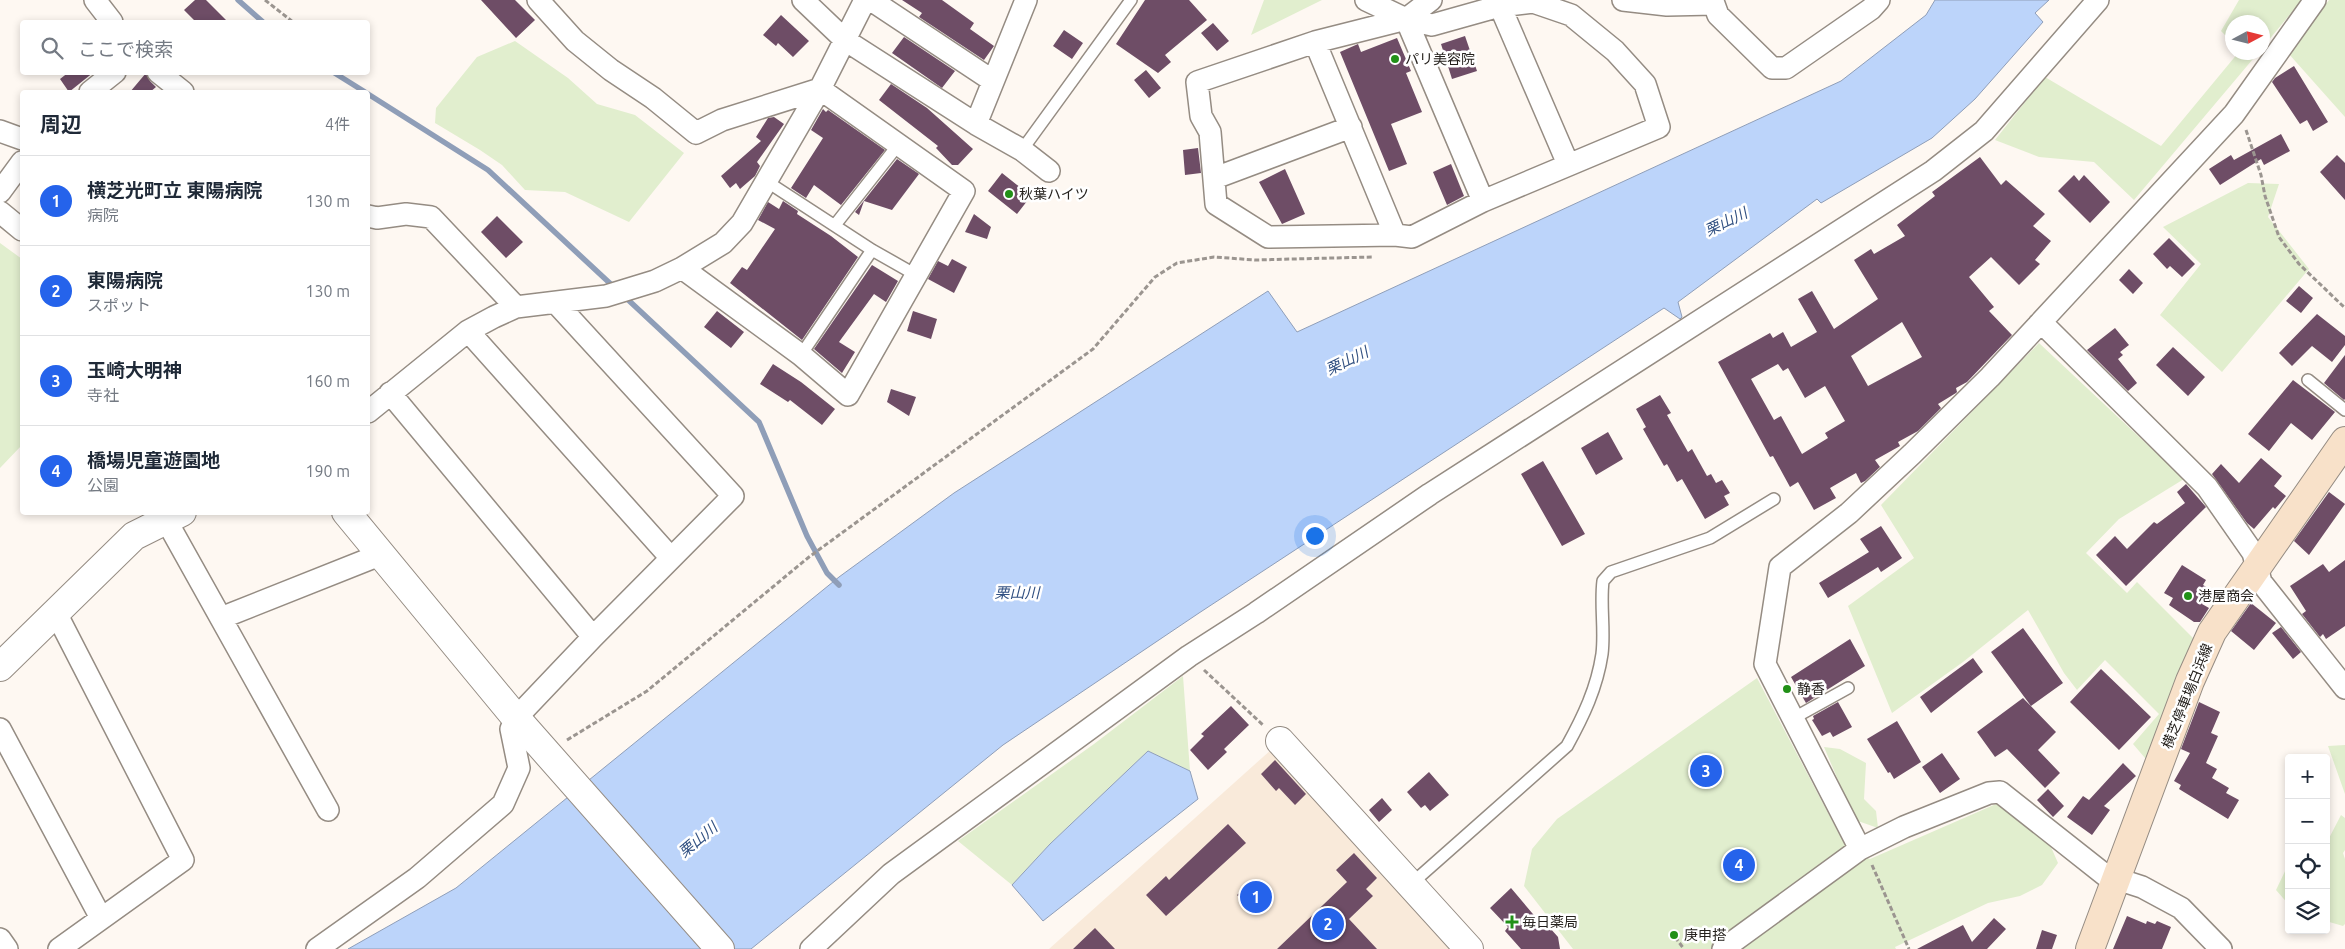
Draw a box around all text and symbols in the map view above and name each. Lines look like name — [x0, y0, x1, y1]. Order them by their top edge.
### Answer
north arrow — [2225, 15, 2270, 60]
search box — [20, 20, 370, 75]
icon: search — [38, 34, 66, 62]
text: ここで検索 — [78, 38, 173, 60]
place label: パリ美容院 — [1405, 51, 1475, 67]
marker: パリ美容院 — [1389, 53, 1401, 65]
text: 周辺 — [40, 112, 82, 136]
text: 4件 — [325, 115, 350, 133]
text: 横芝光町立 東陽病院 — [87, 179, 263, 201]
place label: 秋葉ハイツ — [1019, 186, 1089, 202]
marker: 秋葉ハイツ — [1003, 188, 1015, 200]
text: 1 — [51, 192, 61, 210]
text: 130 m — [305, 192, 350, 210]
water label: 栗山川 — [1702, 203, 1752, 239]
text: 病院 — [87, 206, 119, 224]
text: 東陽病院 — [87, 269, 163, 291]
text: 2 — [51, 282, 61, 300]
text: 130 m — [305, 282, 350, 300]
text: スポット — [87, 296, 151, 314]
water label: 栗山川 — [1323, 342, 1373, 378]
text: 玉崎大明神 — [87, 359, 182, 381]
text: 3 — [51, 372, 61, 390]
text: 160 m — [305, 372, 350, 390]
text: 寺社 — [87, 386, 119, 404]
text: 橋場児童遊園地 — [87, 449, 220, 471]
text: 4 — [51, 462, 61, 480]
text: 190 m — [305, 462, 350, 480]
text: 公園 — [87, 476, 119, 494]
your location — [1302, 523, 1328, 549]
water label: 栗山川 — [994, 584, 1041, 601]
place label: 港屋商会 — [2198, 588, 2254, 604]
marker: 港屋商会 — [2182, 590, 2194, 602]
street label: 横芝停車場白浜線 — [2159, 641, 2215, 751]
place label: 静香 — [1797, 681, 1825, 697]
marker: 静香 — [1781, 683, 1793, 695]
pin: 3 — [1690, 752, 1722, 790]
map controls — [2285, 754, 2330, 934]
button: + — [2285, 754, 2330, 799]
button: − — [2285, 799, 2330, 844]
water label: 栗山川 — [675, 817, 722, 861]
button: locate — [2285, 844, 2330, 889]
pin: 4 — [1723, 846, 1755, 884]
pin: 1 — [1240, 878, 1272, 916]
button: layers — [2285, 889, 2330, 934]
pin: 2 — [1312, 905, 1344, 943]
place label: 毎日薬局 — [1522, 914, 1578, 930]
marker: 毎日薬局 — [1506, 916, 1518, 928]
place label: 庚申搭 — [1684, 927, 1727, 943]
marker: 庚申搭 — [1668, 929, 1680, 941]

